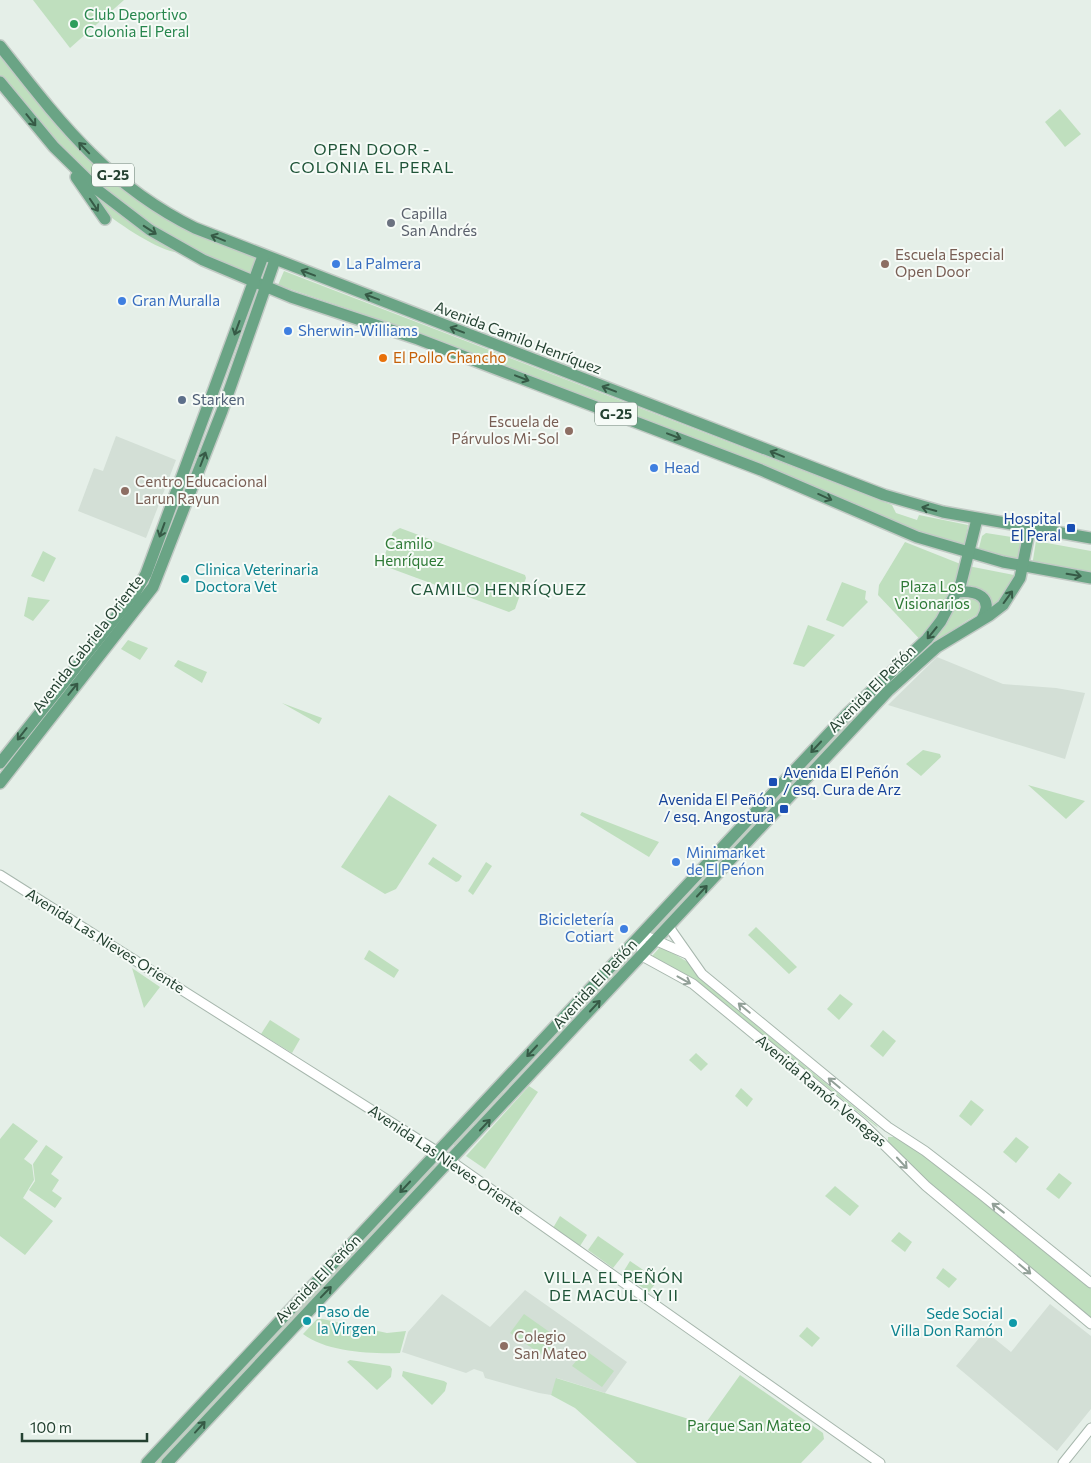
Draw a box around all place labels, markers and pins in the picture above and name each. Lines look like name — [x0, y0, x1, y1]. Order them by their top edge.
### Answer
place label: Club Deportivo Colonia El Peral — [84, 5, 189, 40]
marker: Club Deportivo Colonia El Peral — [68, 18, 80, 30]
place label: Capilla San Andrés — [401, 204, 477, 239]
marker: Capilla San Andrés — [385, 217, 397, 229]
place label: Escuela Especial Open Door — [895, 245, 1004, 280]
place label: La Palmera — [346, 254, 421, 272]
marker: La Palmera — [330, 258, 342, 270]
marker: Escuela Especial Open Door — [879, 258, 891, 270]
place label: Gran Muralla — [132, 291, 220, 309]
marker: Gran Muralla — [116, 295, 128, 307]
place label: Sherwin-Williams — [298, 321, 418, 339]
marker: Sherwin-Williams — [282, 325, 294, 337]
place label: El Pollo Chancho — [393, 348, 506, 366]
marker: El Pollo Chancho — [377, 352, 389, 364]
place label: Starken — [192, 390, 245, 408]
marker: Starken — [176, 394, 188, 406]
place label: Escuela de Párvulos Mi-Sol — [451, 412, 559, 447]
marker: Escuela de Párvulos Mi-Sol — [563, 425, 575, 437]
place label: Head — [664, 458, 700, 476]
marker: Head — [648, 462, 660, 474]
place label: Centro Educacional Larun Rayun — [135, 472, 267, 507]
marker: Centro Educacional Larun Rayun — [119, 485, 131, 497]
place label: Hospital El Peral — [1004, 509, 1061, 544]
marker: Hospital El Peral — [1065, 522, 1077, 534]
place label: Clinica Veterinaria Doctora Vet — [195, 560, 319, 595]
marker: Clinica Veterinaria Doctora Vet — [179, 573, 191, 585]
place label: Avenida El Peñón / esq. Cura de Arz — [783, 763, 901, 798]
marker: Avenida El Peñón / esq. Cura de Arz — [767, 776, 779, 788]
place label: Avenida El Peñón / esq. Angostura — [658, 790, 774, 825]
marker: Avenida El Peñón / esq. Angostura — [778, 803, 790, 815]
place label: Minimarket de El Peńon — [686, 843, 765, 878]
marker: Minimarket de El Peńon — [670, 856, 682, 868]
place label: Bicicletería Cotiart — [539, 910, 614, 945]
marker: Bicicletería Cotiart — [618, 923, 630, 935]
place label: Paso de la Virgen — [317, 1302, 376, 1337]
place label: Sede Social Villa Don Ramón — [891, 1304, 1003, 1339]
marker: Paso de la Virgen — [301, 1315, 313, 1327]
marker: Sede Social Villa Don Ramón — [1007, 1317, 1019, 1329]
place label: Colegio San Mateo — [514, 1327, 587, 1362]
marker: Colegio San Mateo — [498, 1340, 510, 1352]

